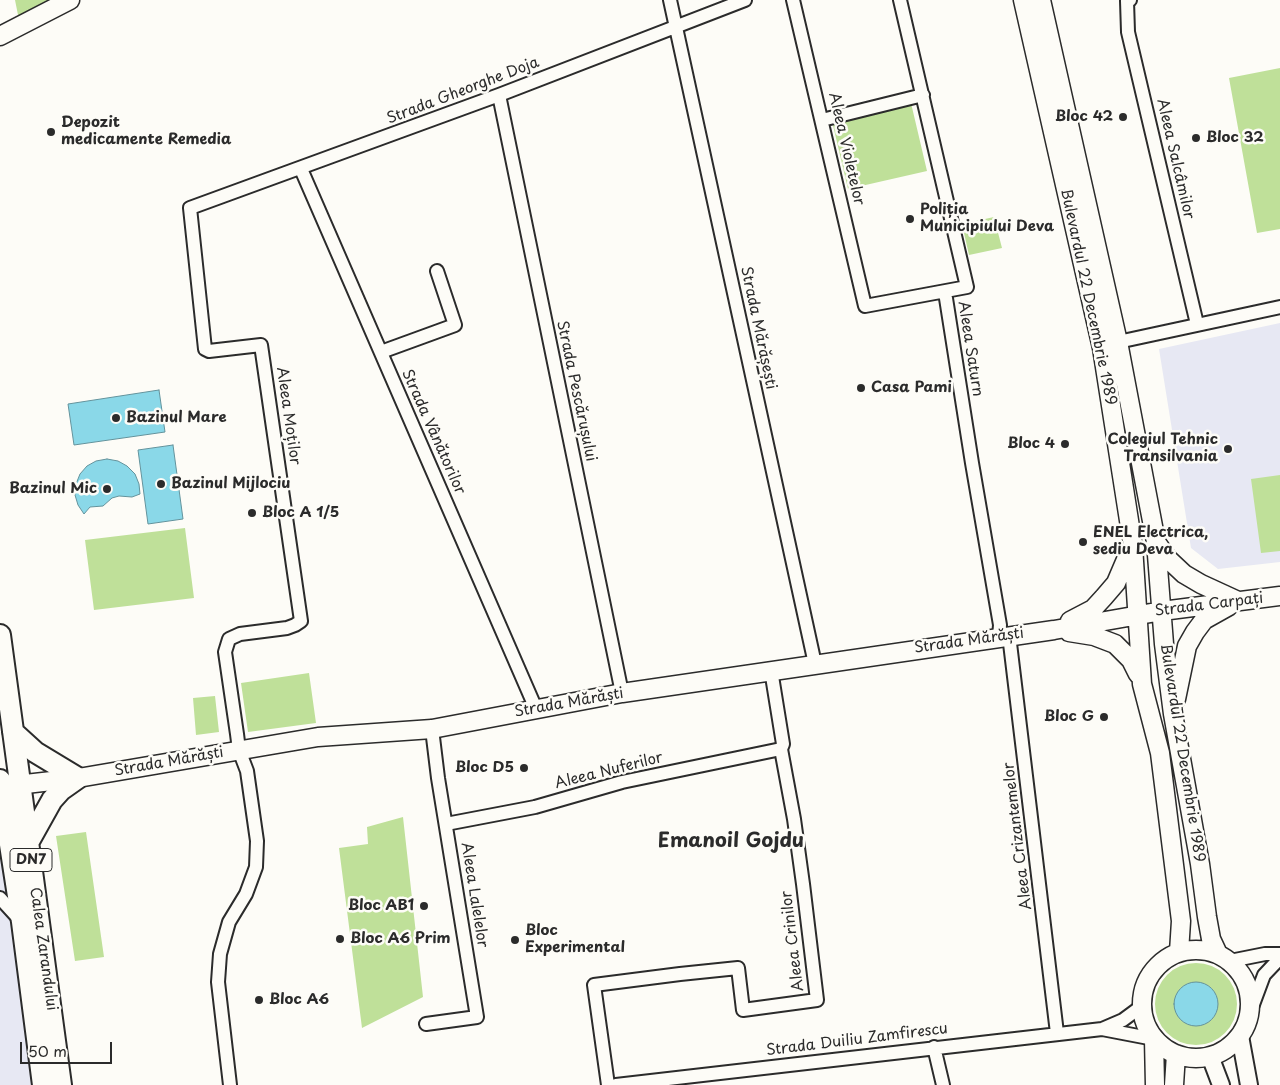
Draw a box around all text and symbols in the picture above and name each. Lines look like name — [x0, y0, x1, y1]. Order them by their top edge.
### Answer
street label: Strada Gheorghe Doja — [384, 54, 542, 128]
street label: Aleea Violetelor — [824, 91, 868, 207]
street label: Aleea Salcâmilor — [1152, 97, 1198, 221]
place label: Bloc 42 — [1055, 108, 1113, 126]
marker: Bloc 42 — [1117, 111, 1129, 123]
place label: Depozit medicamente Remedia — [61, 114, 231, 149]
marker: Depozit medicamente Remedia — [45, 126, 57, 138]
place label: Bloc 32 — [1206, 129, 1264, 147]
marker: Bloc 32 — [1190, 132, 1202, 144]
street label: Bulevardul 22 Decembrie 1989 — [1056, 187, 1120, 407]
place label: Poliția Municipiului Deva — [920, 201, 1054, 236]
marker: Poliția Municipiului Deva — [904, 213, 916, 225]
street label: Strada Mărășești — [736, 265, 780, 391]
street label: Aleea Saturn — [954, 300, 986, 398]
street label: Strada Pescărușului — [552, 319, 600, 463]
street label: Aleea Moților — [272, 366, 304, 466]
street label: Strada Vânătorilor — [397, 367, 469, 497]
place label: Casa Pami — [871, 379, 952, 397]
marker: Casa Pami — [855, 382, 867, 394]
place label: Bazinul Mare — [126, 409, 227, 427]
marker: Bazinul Mare — [110, 412, 122, 424]
place label: Colegiul Tehnic Transilvania — [1107, 431, 1218, 466]
place label: Bloc 4 — [1007, 435, 1055, 453]
marker: Bloc 4 — [1059, 438, 1071, 450]
marker: Colegiul Tehnic Transilvania — [1222, 443, 1234, 455]
place label: Bazinul Mijlociu — [171, 475, 291, 493]
marker: Bazinul Mijlociu — [155, 478, 167, 490]
place label: Bazinul Mic — [9, 480, 97, 498]
marker: Bazinul Mic — [101, 483, 113, 495]
place label: Bloc A 1/5 — [262, 504, 339, 522]
marker: Bloc A 1/5 — [246, 507, 258, 519]
place label: ENEL Electrica, sediu Deva — [1093, 524, 1208, 559]
marker: ENEL Electrica, sediu Deva — [1077, 536, 1089, 548]
street label: Strada Carpați — [1154, 589, 1264, 621]
street label: Strada Mărăști — [913, 624, 1025, 658]
street label: Bulevardul 22 Decembrie 1989 — [1156, 643, 1208, 863]
street label: Strada Mărăști — [513, 685, 625, 721]
place label: Bloc G — [1044, 708, 1094, 726]
marker: Bloc G — [1098, 711, 1110, 723]
street label: Strada Mărăști — [113, 744, 225, 780]
street label: Aleea Nuferilor — [553, 749, 665, 793]
place label: Bloc D5 — [455, 759, 514, 777]
street label: Aleea Crizantemelor — [1000, 761, 1036, 911]
marker: Bloc D5 — [518, 762, 530, 774]
district label: Emanoil Gojdu — [658, 829, 804, 853]
street label: Aleea Lalelelor — [457, 841, 491, 949]
road number: DN7 — [10, 848, 52, 872]
street label: Calea Zarandului — [25, 886, 61, 1012]
street label: Aleea Crinilor — [778, 890, 808, 992]
place label: Bloc AB1 — [348, 897, 414, 915]
marker: Bloc AB1 — [418, 900, 430, 912]
place label: Bloc Experimental — [525, 922, 625, 957]
place label: Bloc A6 Prim — [350, 930, 451, 948]
marker: Bloc A6 Prim — [334, 933, 346, 945]
marker: Bloc Experimental — [509, 934, 521, 946]
place label: Bloc A6 — [269, 991, 329, 1009]
marker: Bloc A6 — [253, 994, 265, 1006]
street label: Strada Duiliu Zamfirescu — [765, 1020, 949, 1060]
scale bar — [22, 1032, 115, 1064]
text: 50 m — [28, 1039, 67, 1062]

